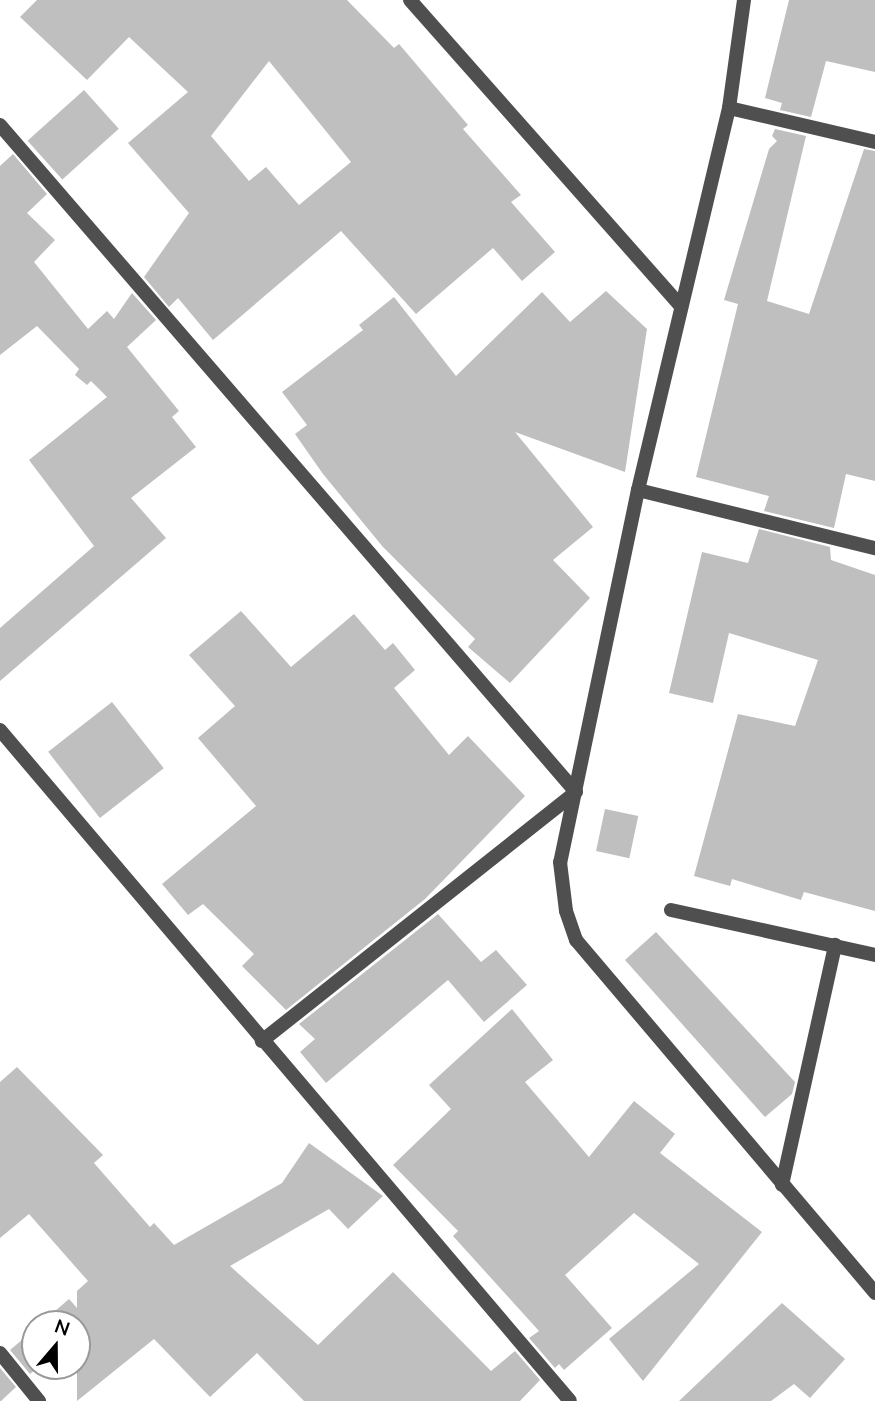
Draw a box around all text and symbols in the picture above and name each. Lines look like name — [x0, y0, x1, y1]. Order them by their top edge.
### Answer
north arrow — [21, 1310, 91, 1380]
text: N — [52, 1313, 73, 1341]

